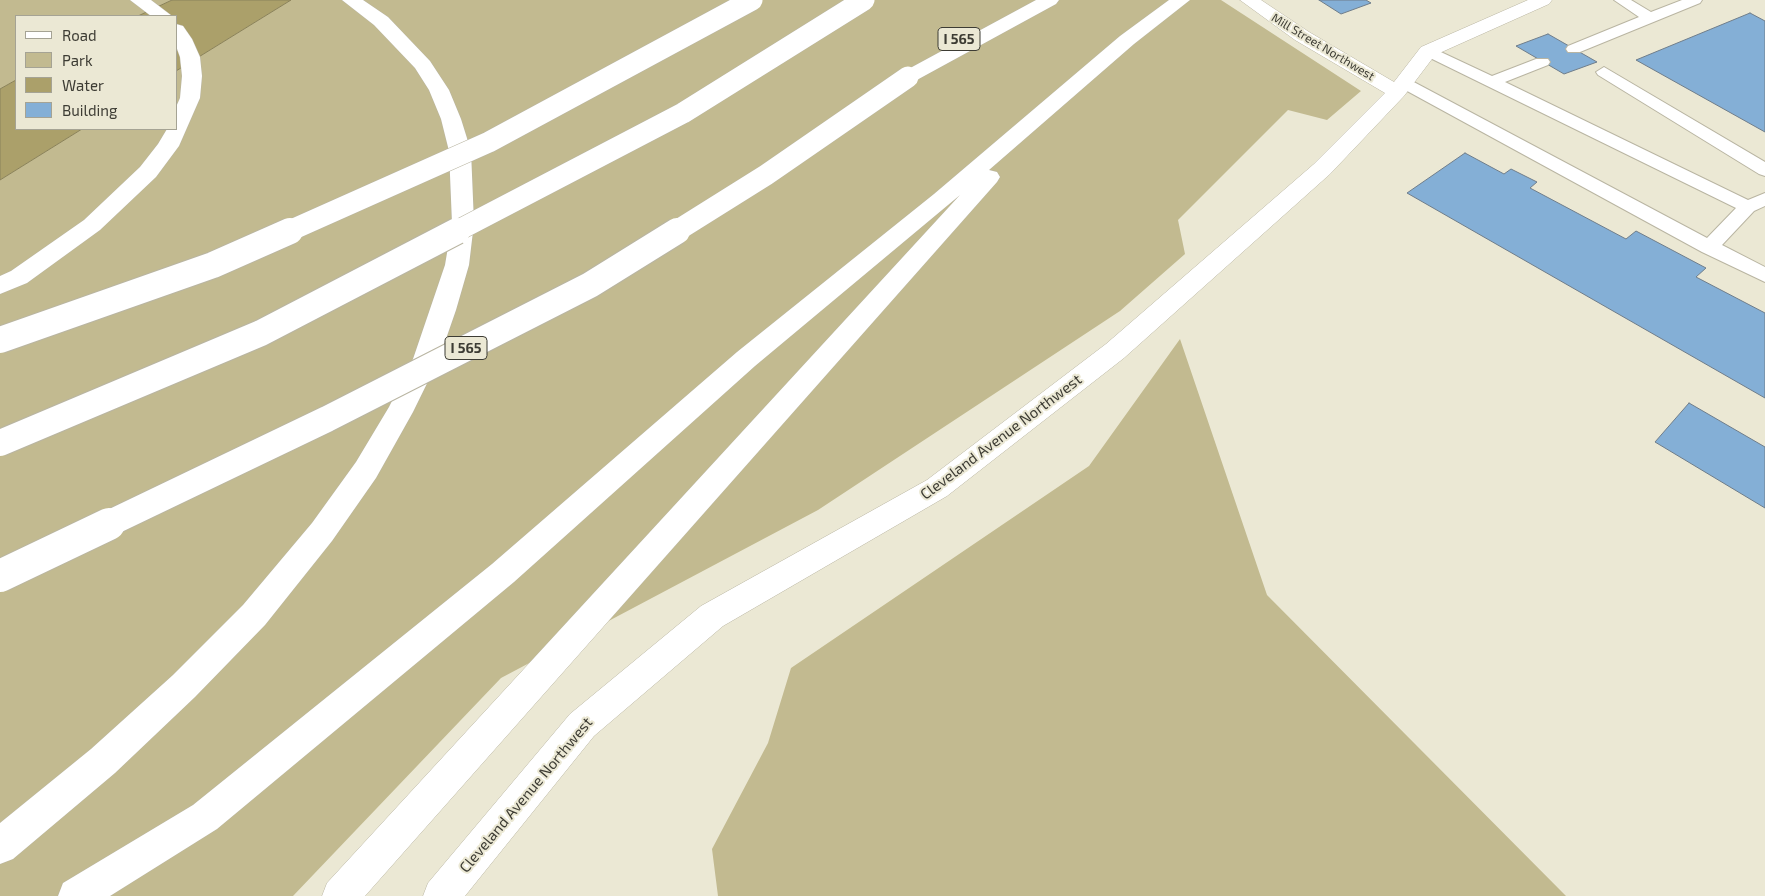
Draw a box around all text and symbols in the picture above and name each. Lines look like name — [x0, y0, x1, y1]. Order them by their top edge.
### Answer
street label: Mill Street Northwest — [1269, 10, 1377, 84]
legend — [15, 15, 178, 130]
text: Road — [62, 26, 97, 44]
road number: I 565 — [938, 28, 980, 50]
text: Park — [62, 51, 93, 69]
text: Water — [62, 76, 104, 94]
text: Building — [62, 101, 117, 119]
road number: I 565 — [445, 336, 487, 359]
street label: Cleveland Avenue Northwest — [917, 370, 1085, 504]
street label: Cleveland Avenue Northwest — [456, 714, 596, 876]

